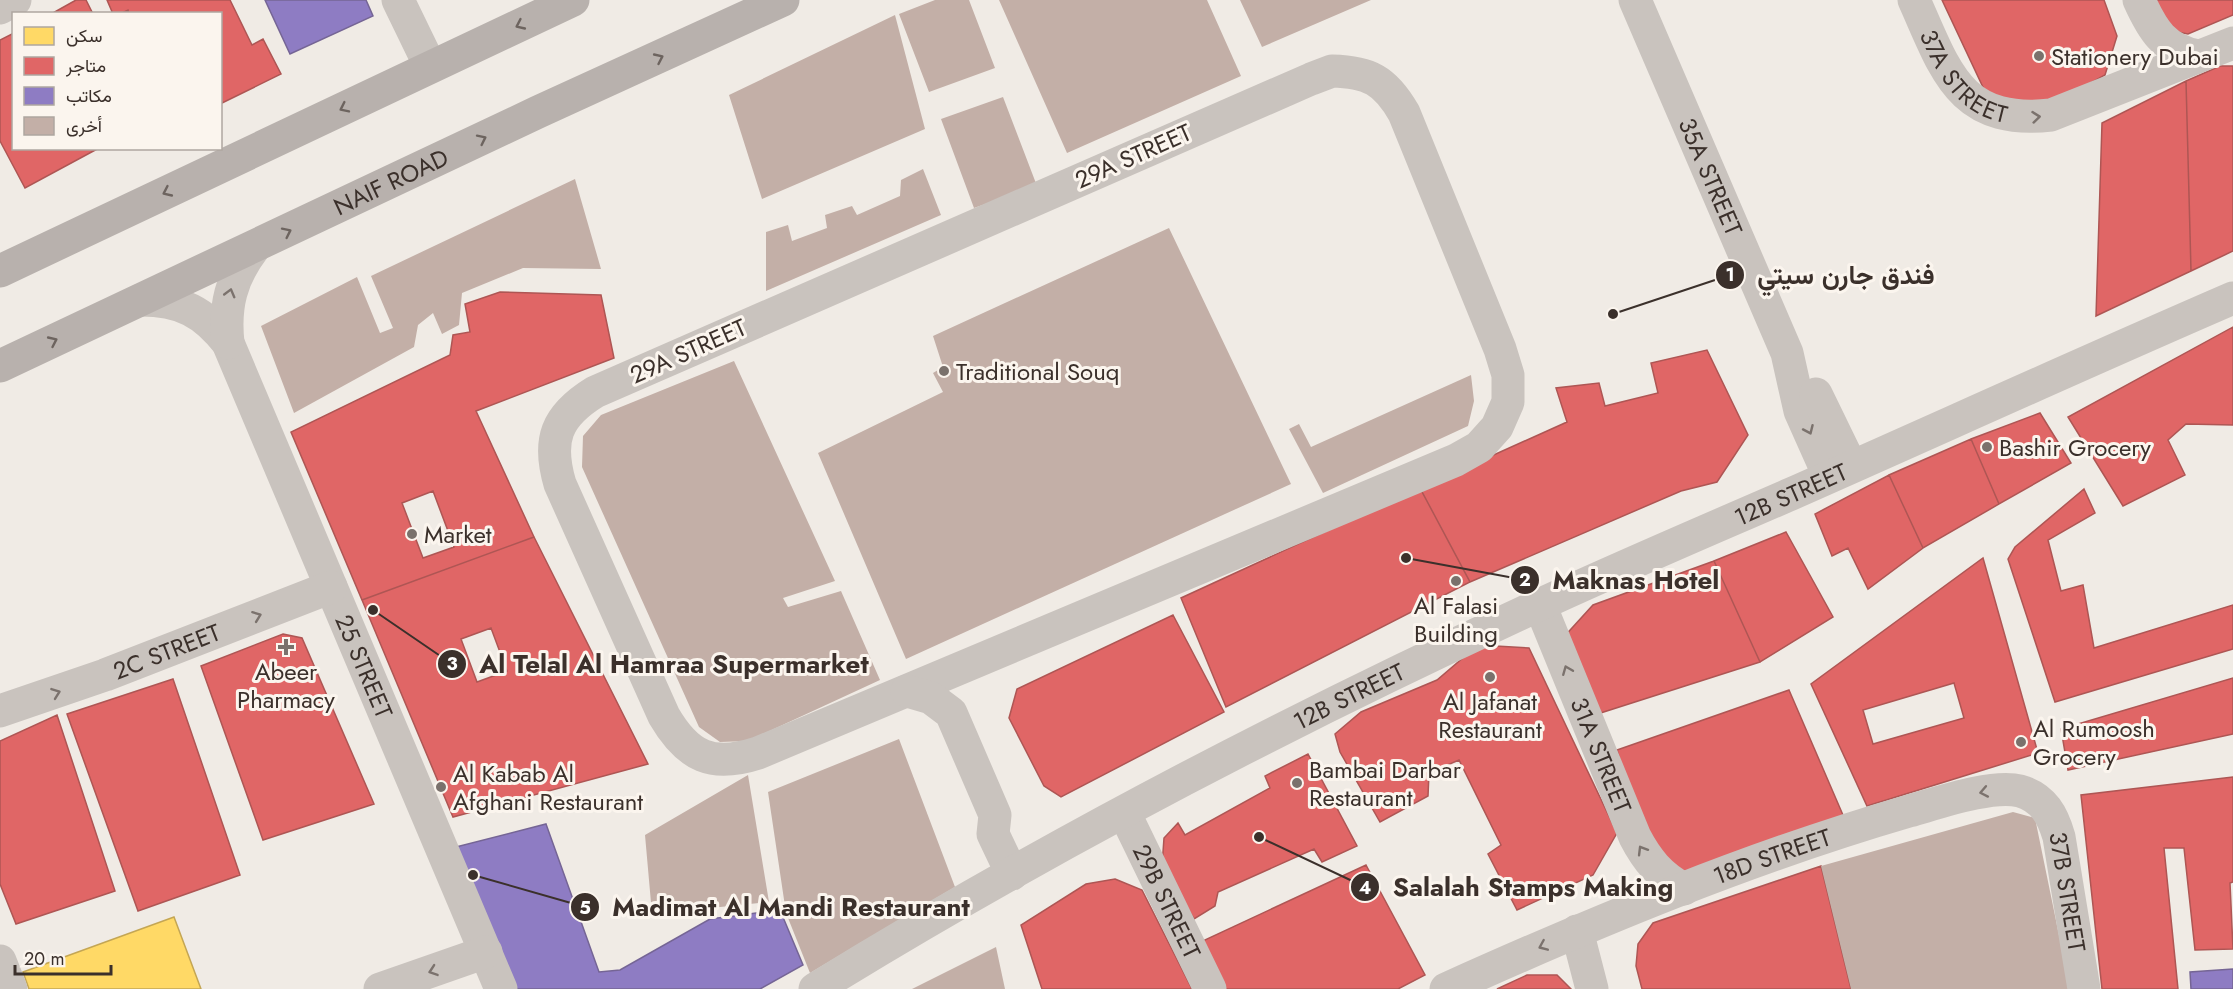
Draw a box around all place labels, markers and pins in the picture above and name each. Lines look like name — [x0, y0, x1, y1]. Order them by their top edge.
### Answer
place label: Stationery Dubai — [2051, 39, 2219, 74]
marker: Stationery Dubai — [2032, 49, 2046, 63]
callout: فندق جارن سيتي — [1715, 253, 1947, 297]
place label: Traditional Souq — [956, 354, 1119, 389]
marker: Traditional Souq — [937, 364, 951, 378]
place label: Bashir Grocery — [1999, 430, 2151, 465]
marker: Bashir Grocery — [1980, 440, 1994, 454]
place label: Market — [424, 517, 492, 552]
marker: Market — [405, 527, 419, 541]
callout: Maknas Hotel — [1510, 558, 1731, 602]
marker: Al Falasi Building — [1449, 574, 1463, 588]
place label: Al Falasi Building — [1414, 588, 1498, 651]
marker: Abeer Pharmacy — [279, 640, 293, 654]
callout: Al Telal Al Hamraa Supermarket — [437, 642, 881, 686]
place label: Abeer Pharmacy — [237, 654, 335, 717]
marker: Al Jafanat Restaurant — [1483, 670, 1497, 684]
place label: Al Jafanat Restaurant — [1438, 684, 1542, 747]
place label: Al Rumoosh Grocery — [2033, 711, 2155, 774]
marker: Al Rumoosh Grocery — [2014, 735, 2028, 749]
place label: Bambai Darbar Restaurant — [1309, 752, 1462, 815]
place label: Al Kabab Al Afghani Restaurant — [453, 756, 643, 819]
marker: Bambai Darbar Restaurant — [1290, 776, 1304, 790]
marker: Al Kabab Al Afghani Restaurant — [434, 780, 448, 794]
callout: Salalah Stamps Making — [1350, 865, 1685, 909]
callout: Madimat Al Mandi Restaurant — [570, 885, 982, 929]

